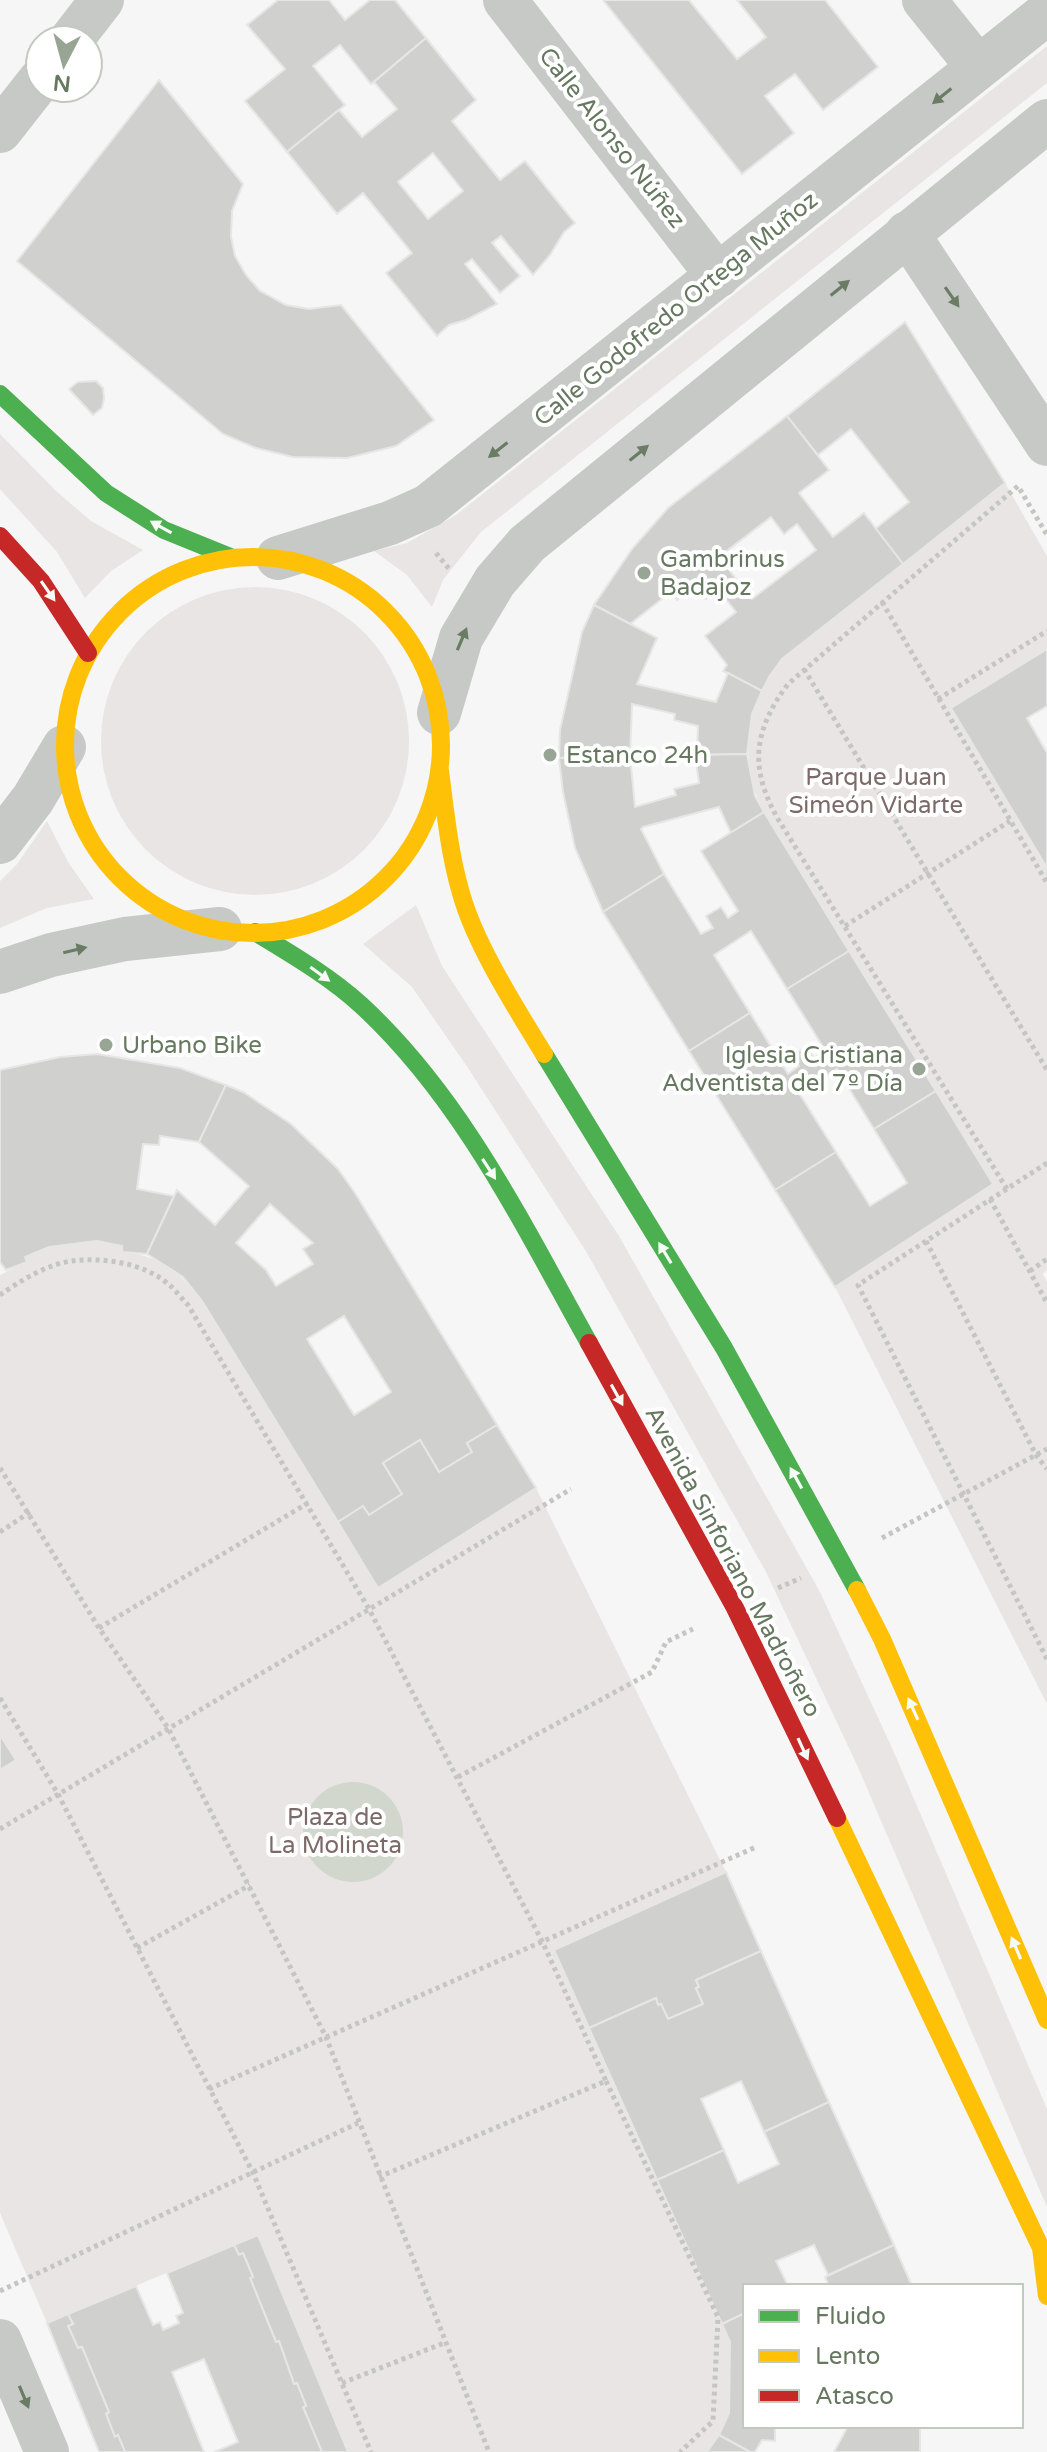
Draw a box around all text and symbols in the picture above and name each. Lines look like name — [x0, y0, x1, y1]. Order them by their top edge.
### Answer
north arrow — [24, 24, 104, 104]
street label: Calle Alonso Núñez — [533, 42, 691, 234]
text: N — [52, 69, 72, 97]
one-way arrow — [932, 87, 952, 104]
street label: Calle Godofredo Ortega Muñoz — [528, 186, 824, 432]
one-way arrow — [830, 280, 850, 297]
one-way arrow — [944, 287, 959, 308]
one-way arrow — [488, 442, 508, 458]
one-way arrow — [628, 445, 648, 462]
one-way arrow — [150, 521, 172, 535]
place label: Gambrinus Badajoz — [660, 545, 785, 602]
marker: Gambrinus Badajoz — [635, 564, 653, 582]
one-way arrow — [40, 581, 55, 602]
one-way arrow — [456, 627, 469, 651]
place label: Estanco 24h — [566, 741, 708, 770]
marker: Estanco 24h — [541, 746, 559, 764]
park label: Parque Juan Simeón Vidarte — [789, 763, 963, 820]
one-way arrow — [63, 943, 88, 956]
one-way arrow — [309, 966, 331, 982]
place label: Urbano Bike — [122, 1031, 262, 1060]
marker: Urbano Bike — [97, 1036, 115, 1054]
place label: Iglesia Cristiana Adventista del 7º Día — [662, 1041, 903, 1098]
marker: Iglesia Cristiana Adventista del 7º Día — [910, 1060, 928, 1078]
one-way arrow — [482, 1158, 497, 1179]
one-way arrow — [659, 1242, 673, 1264]
one-way arrow — [610, 1384, 624, 1406]
street label: Avenida Sinforiano Madroñero — [639, 1402, 827, 1722]
one-way arrow — [789, 1466, 802, 1489]
one-way arrow — [906, 1698, 920, 1721]
one-way arrow — [796, 1737, 810, 1760]
park label: Plaza de La Molineta — [268, 1803, 402, 1860]
one-way arrow — [1010, 1936, 1023, 1960]
legend — [743, 2284, 1023, 2428]
text: Fluido — [815, 2302, 886, 2331]
text: Lento — [815, 2342, 880, 2371]
text: Atasco — [815, 2382, 894, 2411]
one-way arrow — [17, 2385, 30, 2408]

